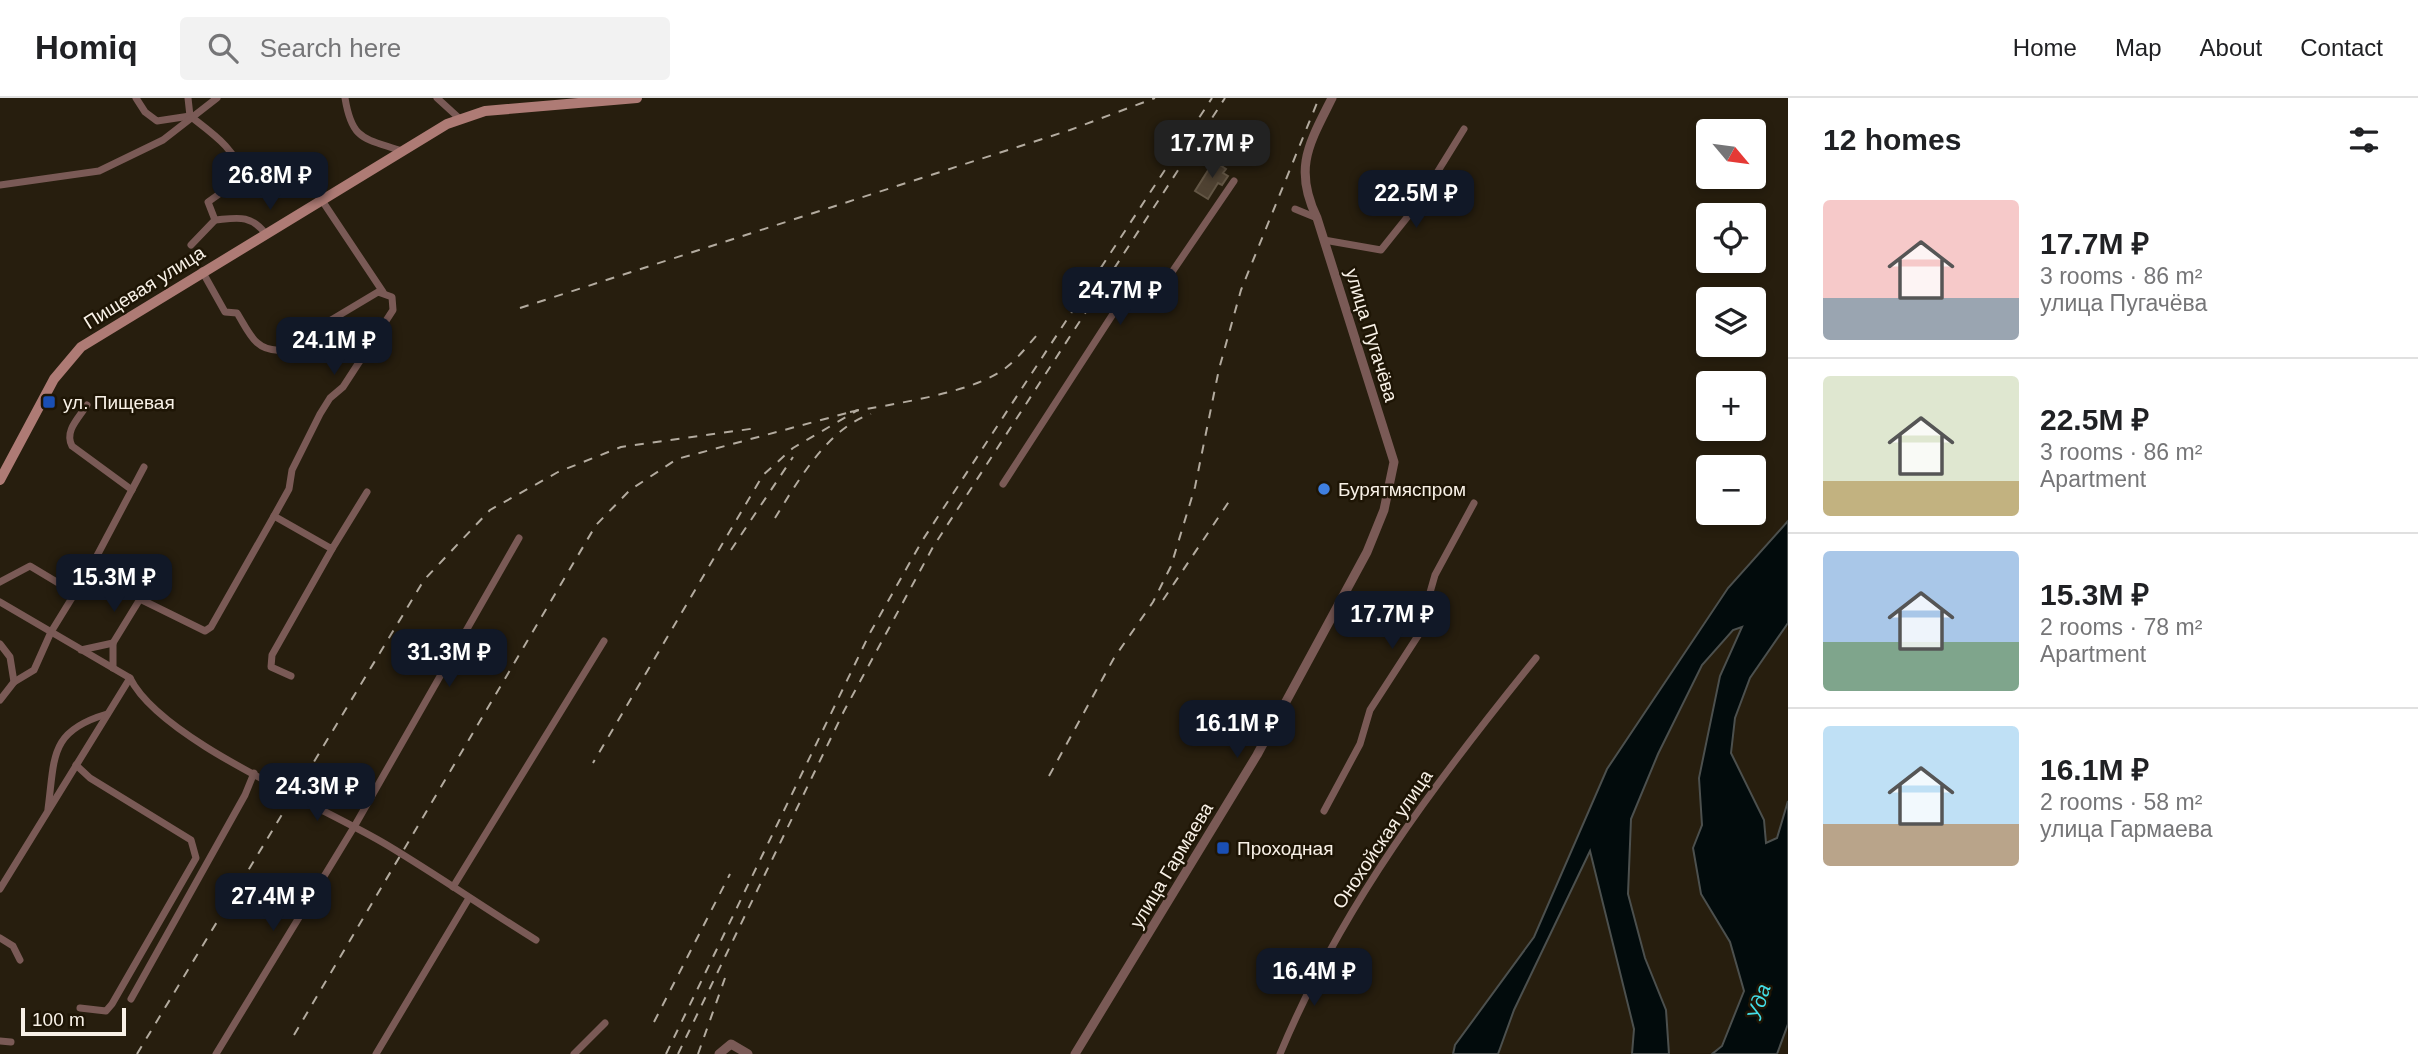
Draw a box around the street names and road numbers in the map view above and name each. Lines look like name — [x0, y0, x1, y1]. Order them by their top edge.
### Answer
street label: Пищевая улица — [80, 242, 209, 333]
street label: улица Пугачёва — [1341, 266, 1402, 405]
street label: Онохойская улица — [1328, 766, 1437, 913]
street label: улица Гармаева — [1126, 798, 1217, 932]

